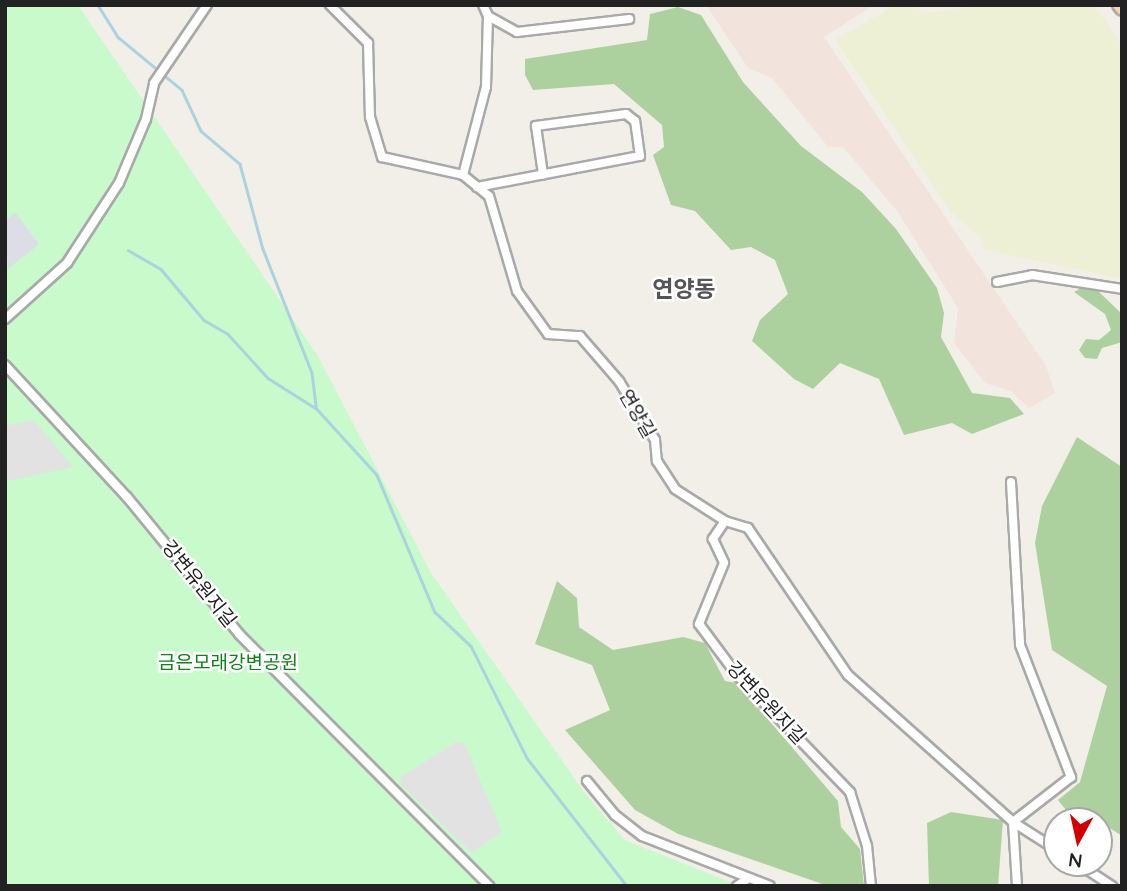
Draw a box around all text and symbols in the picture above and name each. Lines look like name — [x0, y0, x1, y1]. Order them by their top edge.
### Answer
district label: 연양동 — [652, 275, 716, 303]
street label: 연양길 — [614, 386, 660, 442]
street label: 강변유원지길 — [157, 536, 241, 632]
park label: 금은모래강변공원 — [158, 652, 298, 674]
street label: 강변유원지길 — [722, 657, 810, 749]
north arrow — [1043, 807, 1113, 877]
text: N — [1067, 848, 1084, 874]

